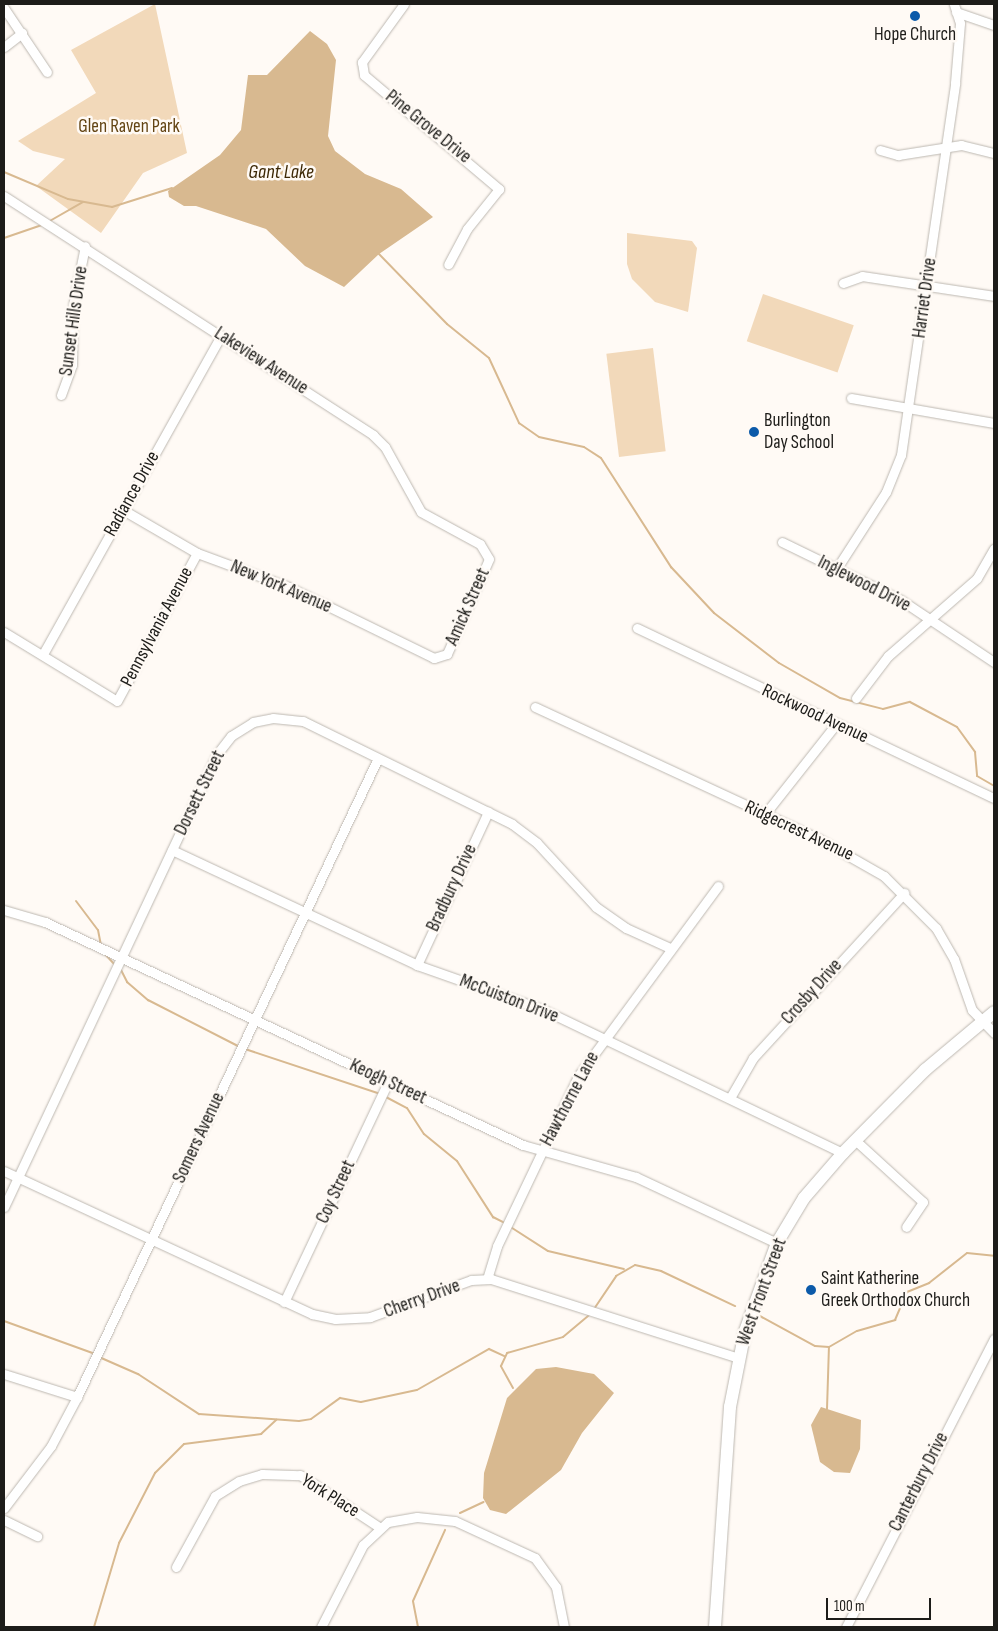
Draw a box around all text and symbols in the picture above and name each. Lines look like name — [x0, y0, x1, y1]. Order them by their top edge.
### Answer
marker: Hope Church — [909, 10, 921, 22]
place label: Hope Church — [874, 24, 956, 46]
street label: Pine Grove Drive — [381, 85, 475, 169]
park label: Glen Raven Park — [78, 116, 180, 138]
water label: Gant Lake — [248, 160, 314, 184]
street label: Harriet Drive — [908, 256, 942, 340]
street label: Sunset Hills Drive — [55, 265, 93, 377]
street label: Lakeview Avenue — [210, 322, 312, 400]
place label: Burlington Day School — [764, 410, 834, 454]
marker: Burlington Day School — [748, 426, 760, 438]
street label: Radiance Drive — [99, 447, 165, 541]
street label: Inglewood Drive — [814, 551, 914, 617]
street label: New York Avenue — [227, 555, 335, 619]
street label: Pennsylvania Avenue — [116, 563, 198, 691]
street label: Amick Street — [441, 565, 495, 649]
street label: Rockwood Avenue — [758, 679, 872, 749]
street label: Dorsett Street — [170, 747, 230, 839]
street label: Ridgecrest Avenue — [741, 796, 857, 866]
street label: Bradbury Drive — [422, 841, 482, 935]
street label: Crosby Drive — [777, 955, 847, 1029]
street label: McCuiston Drive — [456, 970, 562, 1028]
street label: Hawthorne Lane — [536, 1048, 604, 1150]
street label: Keogh Street — [346, 1054, 430, 1110]
street label: Somers Avenue — [168, 1089, 230, 1187]
street label: Coy Street — [311, 1157, 361, 1227]
street label: West Front Street — [732, 1235, 792, 1349]
place label: Saint Katherine Greek Orthodox Church — [821, 1268, 970, 1312]
street label: Cherry Drive — [381, 1275, 463, 1323]
marker: Saint Katherine Greek Orthodox Church — [805, 1284, 817, 1296]
street label: Canterbury Drive — [884, 1429, 954, 1535]
street label: York Place — [297, 1469, 363, 1523]
scale bar — [828, 1588, 933, 1620]
text: 100 m — [834, 1597, 865, 1616]

